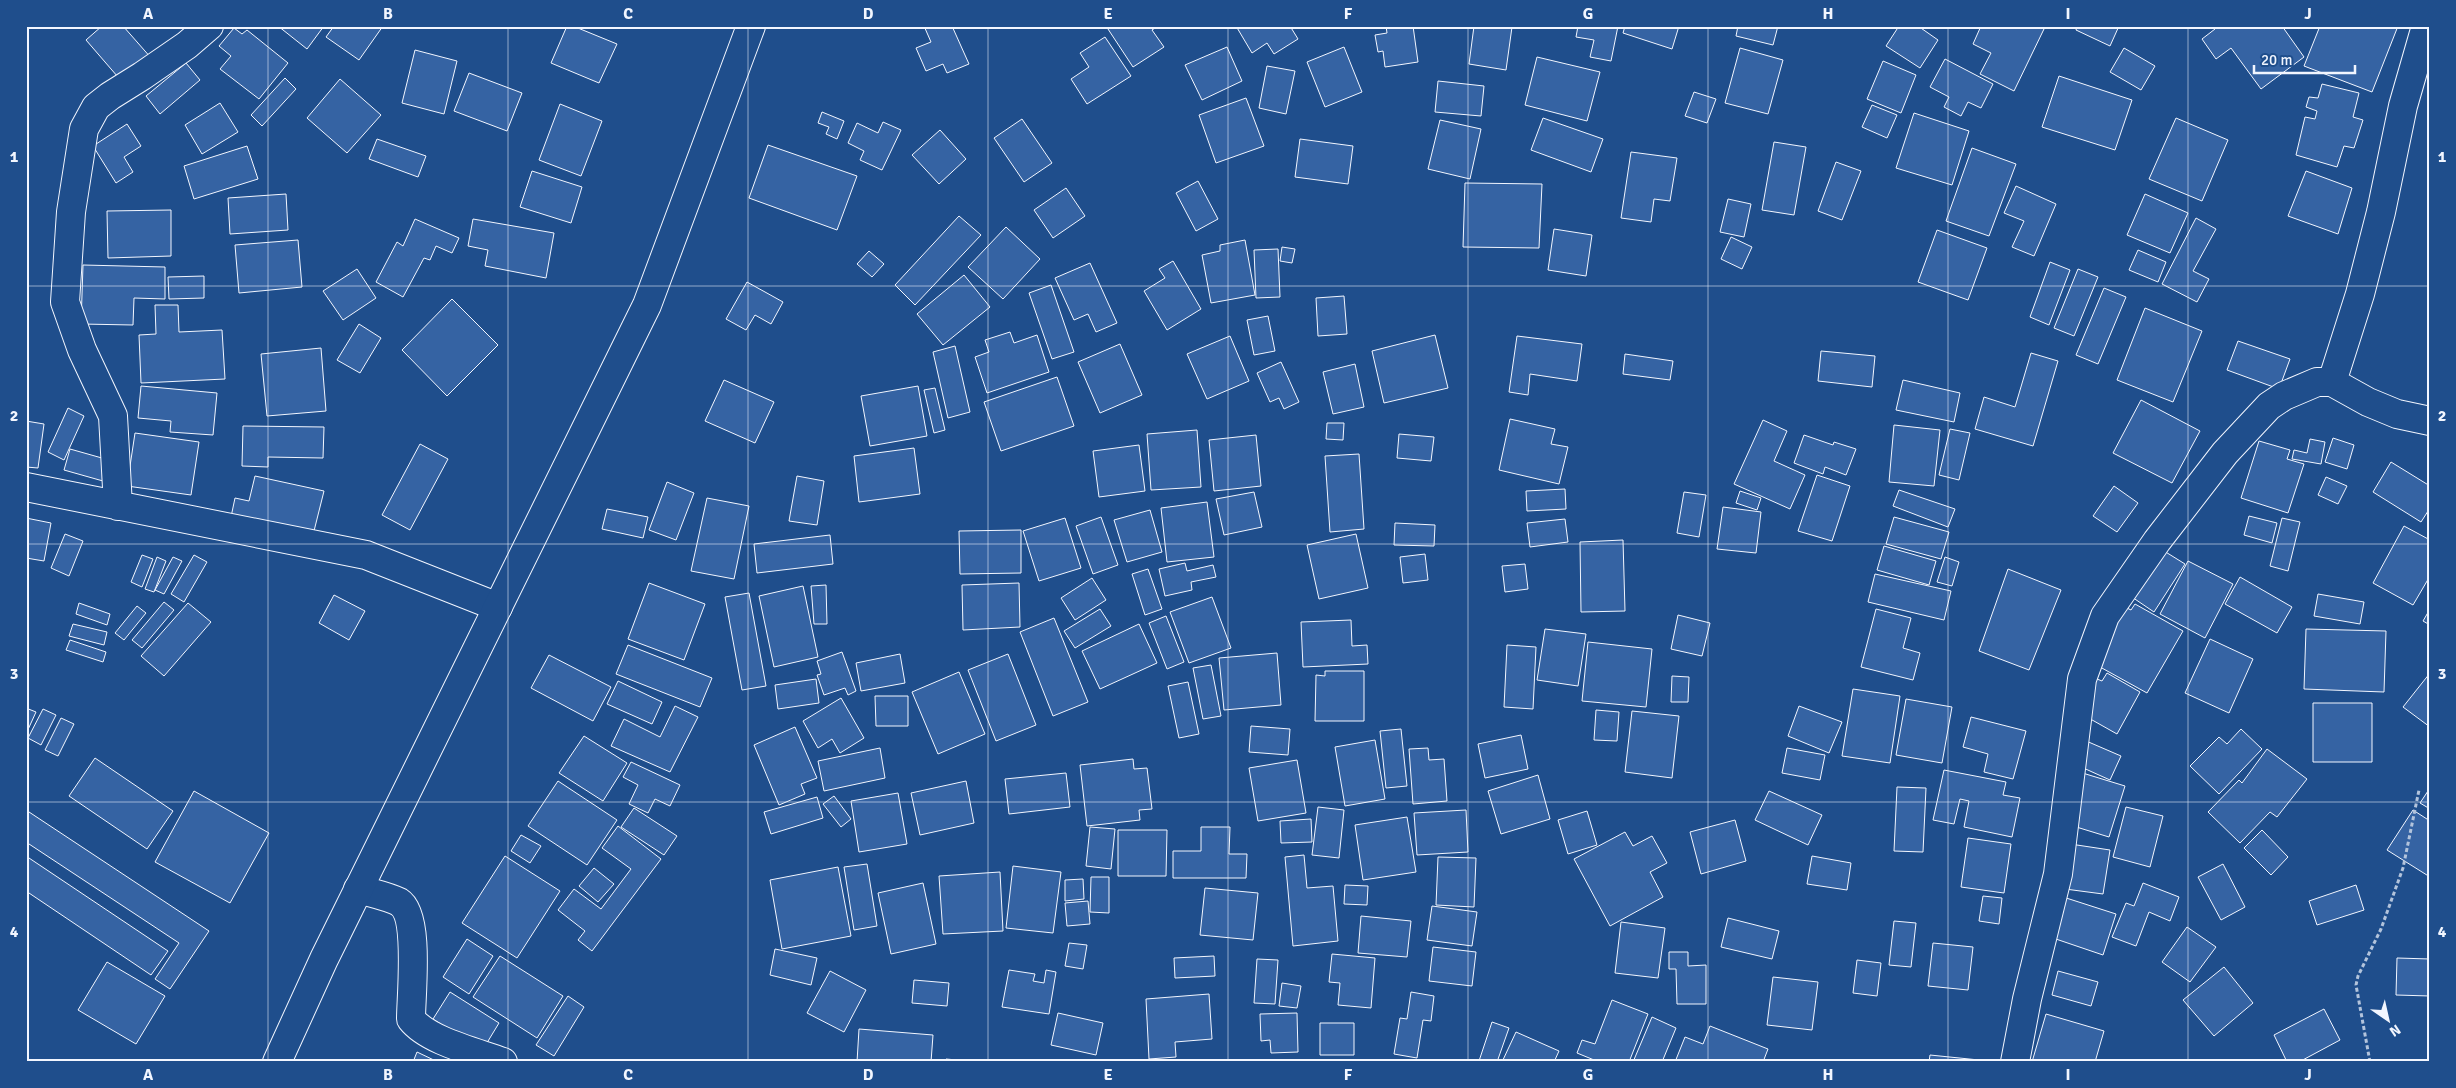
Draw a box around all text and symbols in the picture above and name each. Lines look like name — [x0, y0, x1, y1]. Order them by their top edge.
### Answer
text: A — [143, 4, 154, 24]
text: B — [383, 4, 393, 24]
text: C — [623, 4, 633, 24]
text: D — [863, 4, 874, 24]
text: E — [1103, 4, 1113, 24]
text: F — [1344, 4, 1353, 24]
text: G — [1583, 4, 1593, 24]
text: H — [1823, 4, 1833, 24]
text: I — [2065, 4, 2071, 24]
text: J — [2304, 4, 2312, 24]
scale bar — [2254, 42, 2355, 74]
text: 20 m — [2261, 51, 2292, 69]
text: 1 — [10, 147, 19, 167]
text: 1 — [2438, 147, 2447, 167]
text: 2 — [10, 406, 18, 426]
text: 2 — [2438, 406, 2446, 426]
text: 3 — [10, 664, 18, 684]
text: 3 — [2438, 664, 2446, 684]
text: 4 — [10, 922, 19, 942]
text: 4 — [2438, 922, 2447, 942]
north arrow — [2364, 996, 2414, 1046]
text: N — [2386, 1021, 2404, 1040]
text: A — [143, 1065, 154, 1085]
text: B — [383, 1065, 393, 1085]
text: C — [623, 1065, 633, 1085]
text: D — [863, 1065, 874, 1085]
text: E — [1103, 1065, 1113, 1085]
text: F — [1344, 1065, 1353, 1085]
text: G — [1583, 1065, 1593, 1085]
text: H — [1823, 1065, 1833, 1085]
text: I — [2065, 1065, 2071, 1085]
text: J — [2304, 1065, 2312, 1085]

